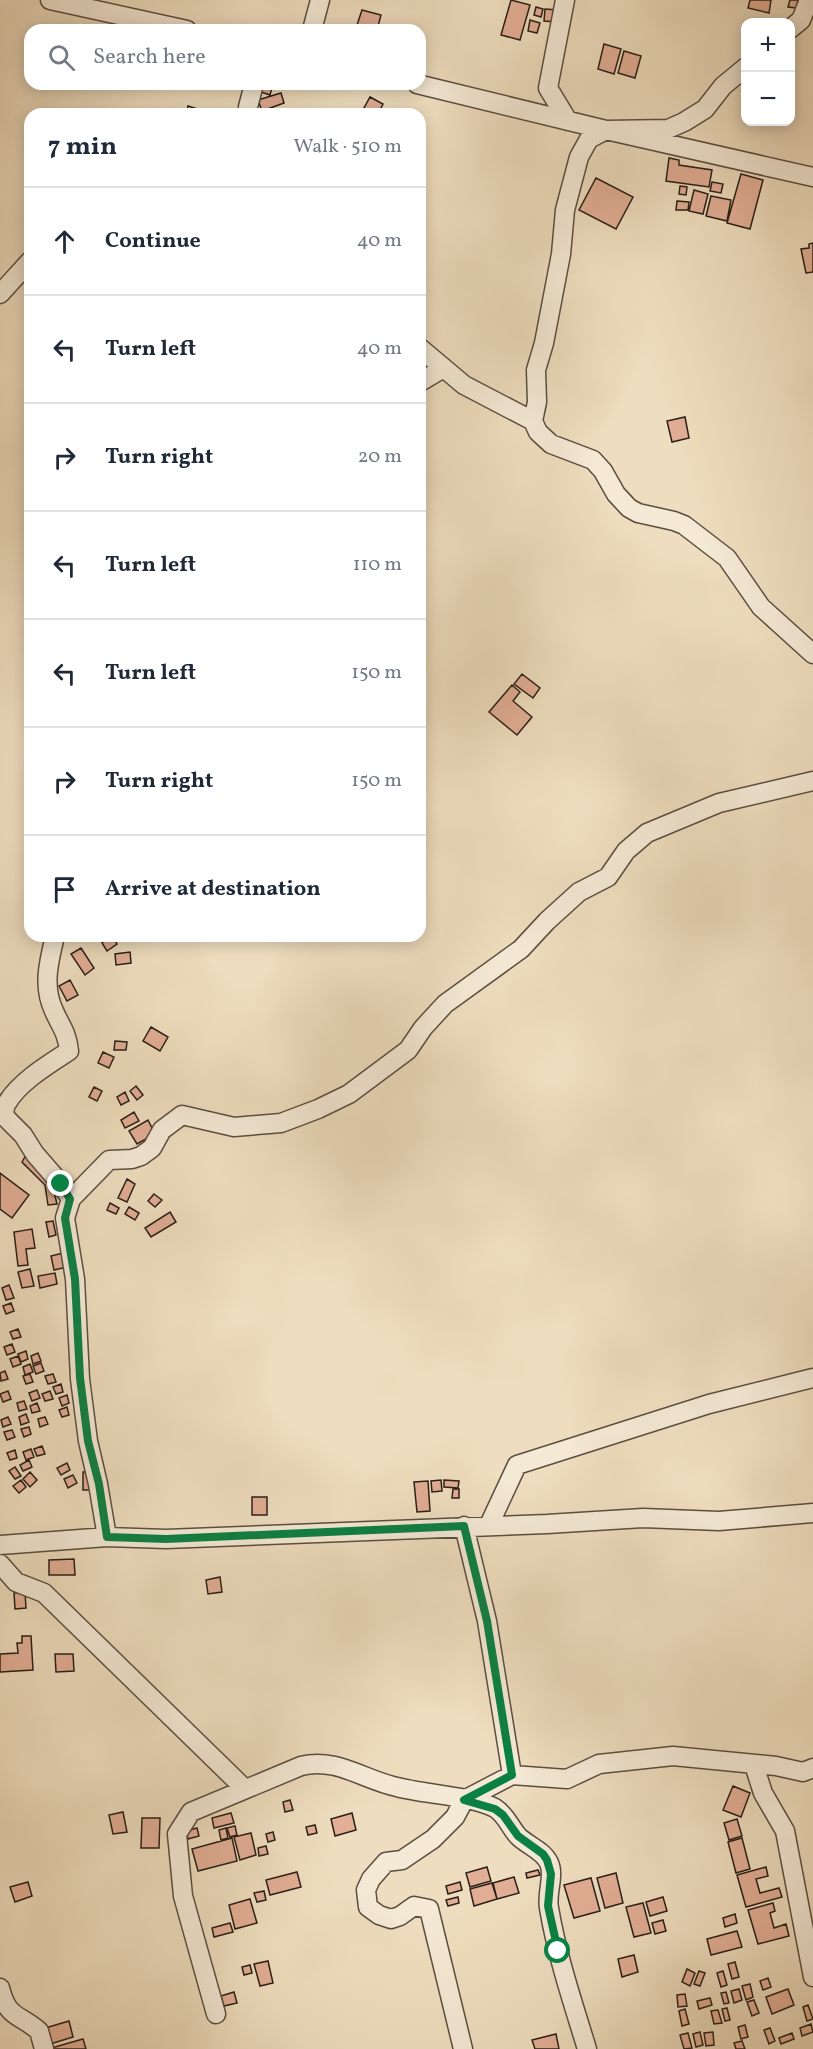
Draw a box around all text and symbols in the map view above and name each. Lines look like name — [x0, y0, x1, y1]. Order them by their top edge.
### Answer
map controls — [741, 18, 795, 126]
button: + — [741, 18, 795, 72]
search box — [24, 24, 426, 90]
icon: search — [45, 41, 78, 74]
text: Search here — [93, 42, 206, 73]
button: − — [741, 72, 795, 126]
text: 7 min — [48, 129, 117, 165]
text: Walk · 510 m — [293, 133, 402, 161]
icon: ahead — [48, 225, 81, 258]
text: Continue — [105, 226, 201, 257]
text: 40 m — [357, 227, 402, 255]
icon: left — [48, 333, 81, 366]
text: Turn left — [105, 334, 196, 365]
text: 40 m — [357, 335, 402, 363]
icon: right — [48, 441, 81, 474]
text: Turn right — [105, 442, 213, 473]
text: 20 m — [358, 443, 402, 471]
icon: left — [48, 549, 81, 582]
text: Turn left — [105, 550, 196, 581]
text: 110 m — [353, 551, 402, 579]
icon: left — [48, 657, 81, 690]
text: Turn left — [105, 658, 196, 689]
text: 150 m — [351, 659, 402, 687]
icon: right — [48, 765, 81, 798]
text: Turn right — [105, 766, 213, 797]
text: 150 m — [351, 767, 402, 795]
icon: arrive — [48, 873, 81, 906]
text: Arrive at destination — [105, 874, 321, 905]
route end — [47, 1170, 73, 1196]
route start — [544, 1937, 570, 1963]

